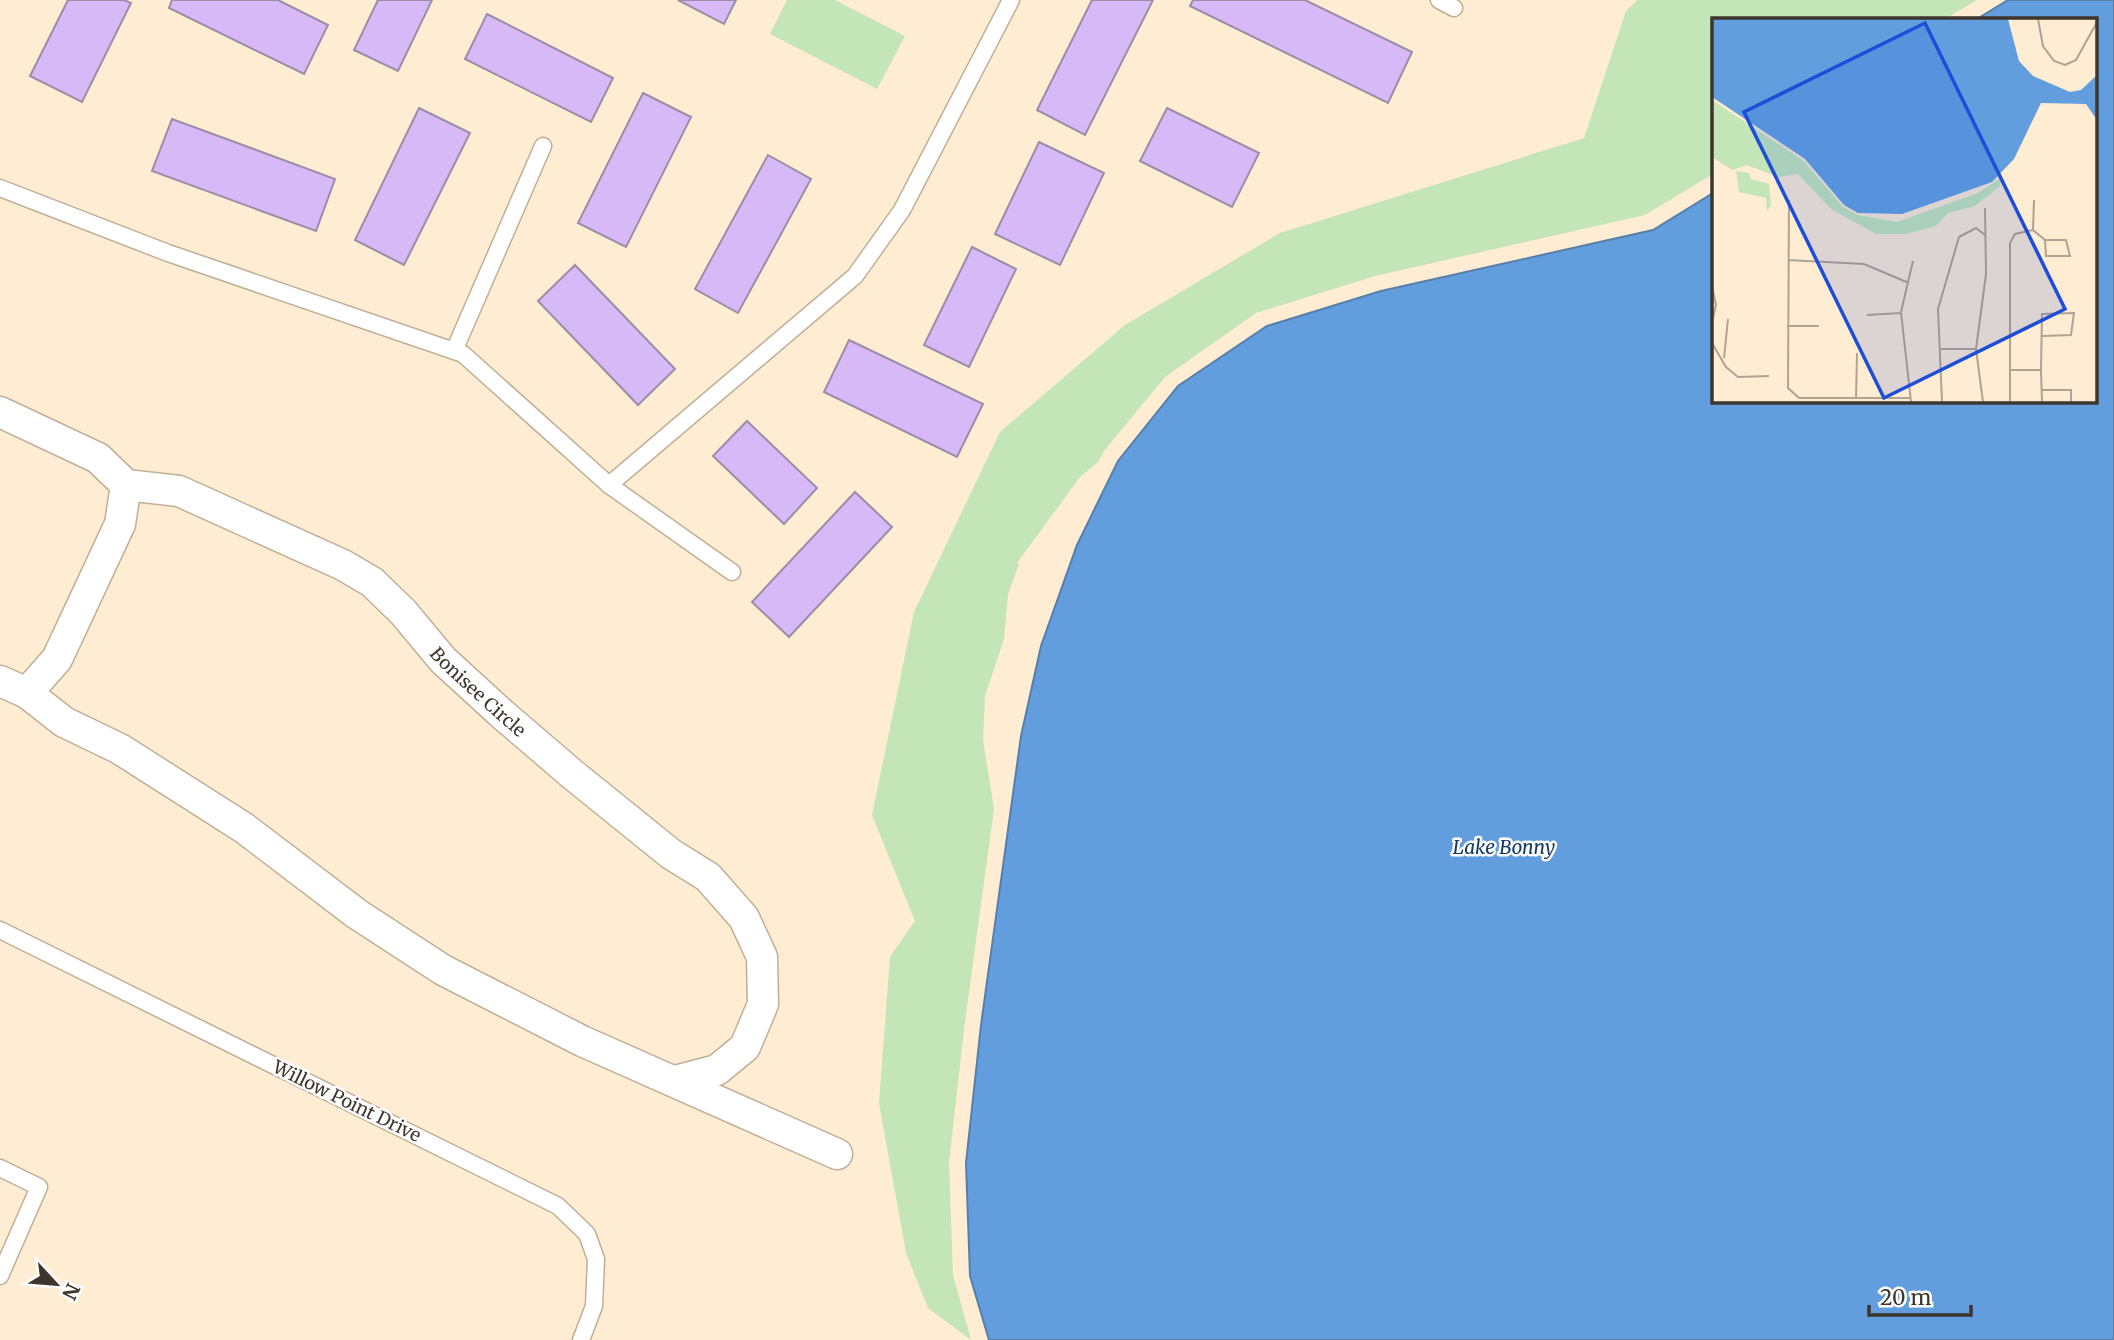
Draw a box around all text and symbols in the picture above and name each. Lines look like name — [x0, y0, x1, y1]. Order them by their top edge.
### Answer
inset map — [1712, 18, 2096, 402]
street label: Bonisee Circle — [425, 642, 531, 741]
water label: Lake Bonny — [1453, 835, 1555, 859]
street label: Willow Point Drive — [268, 1055, 425, 1147]
north arrow — [21, 1249, 91, 1319]
scale bar — [1869, 1274, 1970, 1318]
text: N — [57, 1279, 85, 1303]
text: 20 m — [1880, 1284, 1932, 1311]

